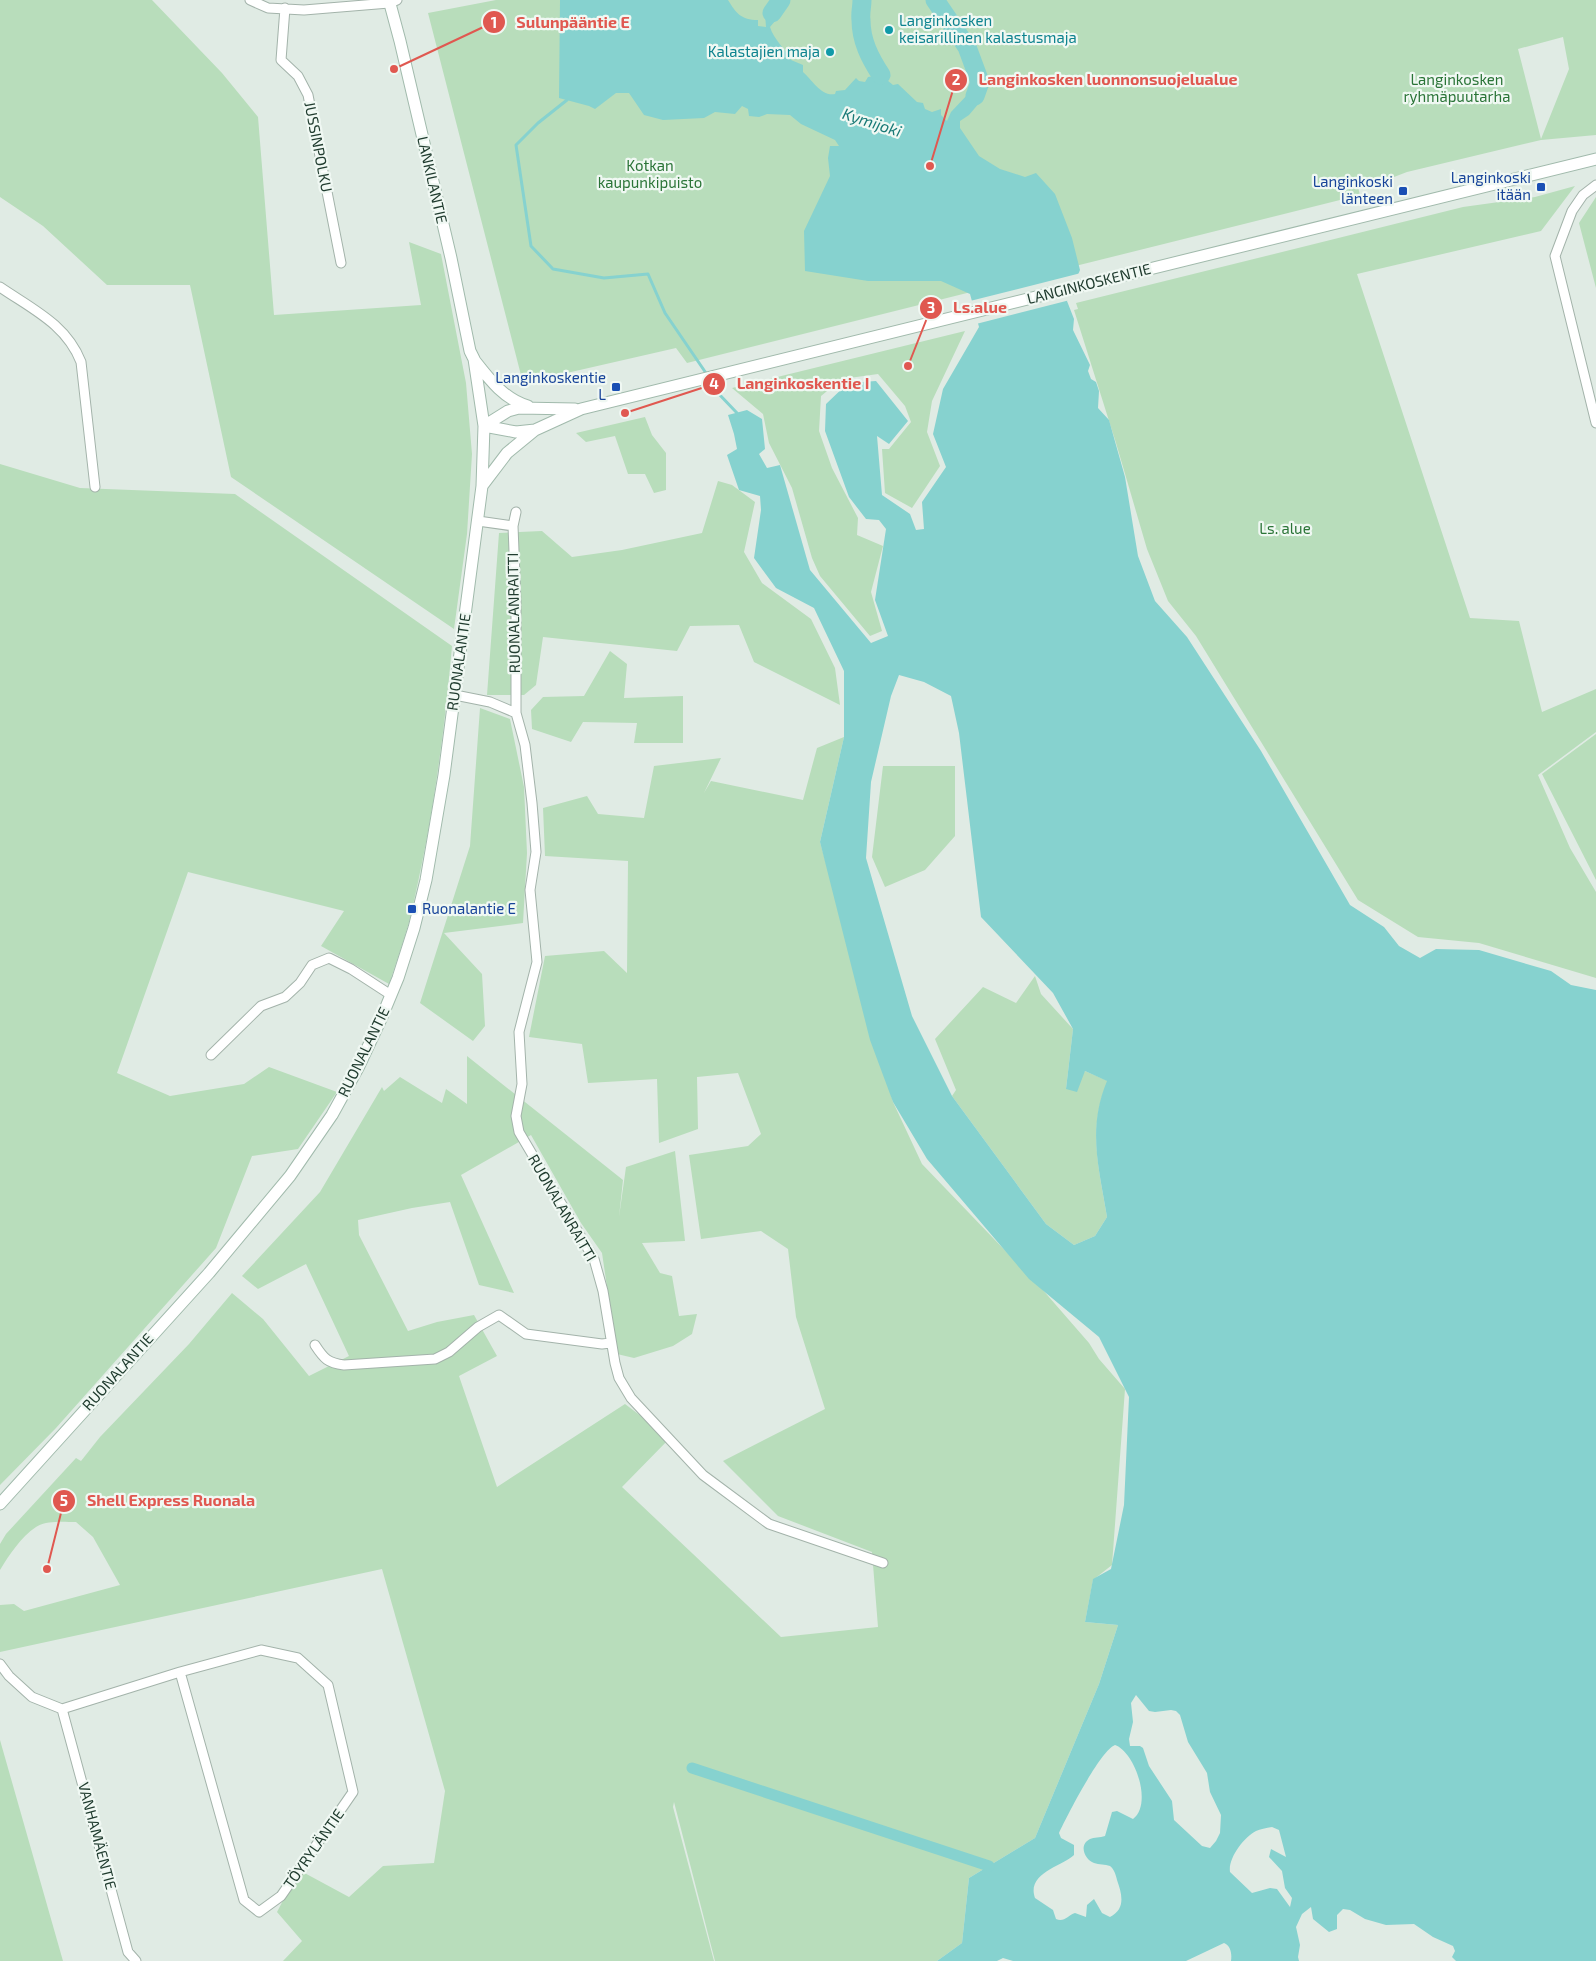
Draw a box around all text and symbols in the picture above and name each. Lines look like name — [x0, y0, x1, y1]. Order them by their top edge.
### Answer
callout: Sulunpääntie E — [482, 7, 640, 38]
place label: Langinkosken keisarillinen kalastusmaja — [899, 11, 1077, 47]
text: Sulunpääntie E — [516, 12, 630, 31]
text: 1 — [491, 13, 497, 31]
marker: Langinkosken keisarillinen kalastusmaja — [883, 24, 895, 36]
place label: Kalastajien maja — [708, 42, 820, 61]
marker: Kalastajien maja — [824, 46, 836, 58]
callout: Langinkosken luonnonsuojelualue — [944, 64, 1248, 95]
text: Langinkosken luonnonsuojelualue — [979, 69, 1237, 88]
text: 2 — [952, 70, 961, 88]
park label: Langinkosken ryhmäpuutarha — [1404, 70, 1510, 105]
street label: JUSSINPOLKU — [301, 100, 337, 194]
water label: Kymijoki — [840, 103, 904, 141]
street label: LANKILANTIE — [414, 134, 452, 225]
park label: Kotkan kaupunkipuisto — [598, 156, 702, 191]
place label: Langinkoski itään — [1451, 168, 1531, 203]
place label: Langinkoski länteen — [1313, 172, 1393, 207]
marker: Langinkoski itään — [1535, 181, 1547, 193]
marker: Langinkoski länteen — [1397, 185, 1409, 197]
street label: LANGINKOSKENTIE — [1025, 259, 1153, 307]
callout: Ls.alue — [918, 292, 1017, 323]
text: Ls.alue — [953, 297, 1007, 316]
text: 3 — [927, 298, 935, 316]
place label: Langinkoskentie L — [495, 368, 606, 403]
callout: Langinkoskentie I — [701, 368, 879, 399]
text: Langinkoskentie I — [737, 373, 869, 392]
text: 4 — [709, 374, 719, 392]
marker: Langinkoskentie L — [610, 381, 622, 393]
park label: Ls. alue — [1259, 519, 1311, 537]
street label: RUONALANRAITTI — [503, 553, 523, 674]
street label: RUONALANTIE — [442, 612, 474, 712]
place label: Ruonalantie E — [422, 899, 516, 917]
marker: Ruonalantie E — [406, 903, 418, 915]
street label: RUONALANTIE — [334, 1004, 393, 1099]
street label: RUONALANRAITTI — [525, 1151, 601, 1264]
street label: RUONALANTIE — [78, 1329, 157, 1414]
callout: Shell Express Ruonala — [51, 1485, 265, 1516]
text: Shell Express Ruonala — [87, 1490, 255, 1509]
text: 5 — [60, 1491, 68, 1509]
street label: VANHAMÄENTIE — [75, 1780, 121, 1891]
street label: TÖYRYLÄNTIE — [279, 1805, 347, 1892]

